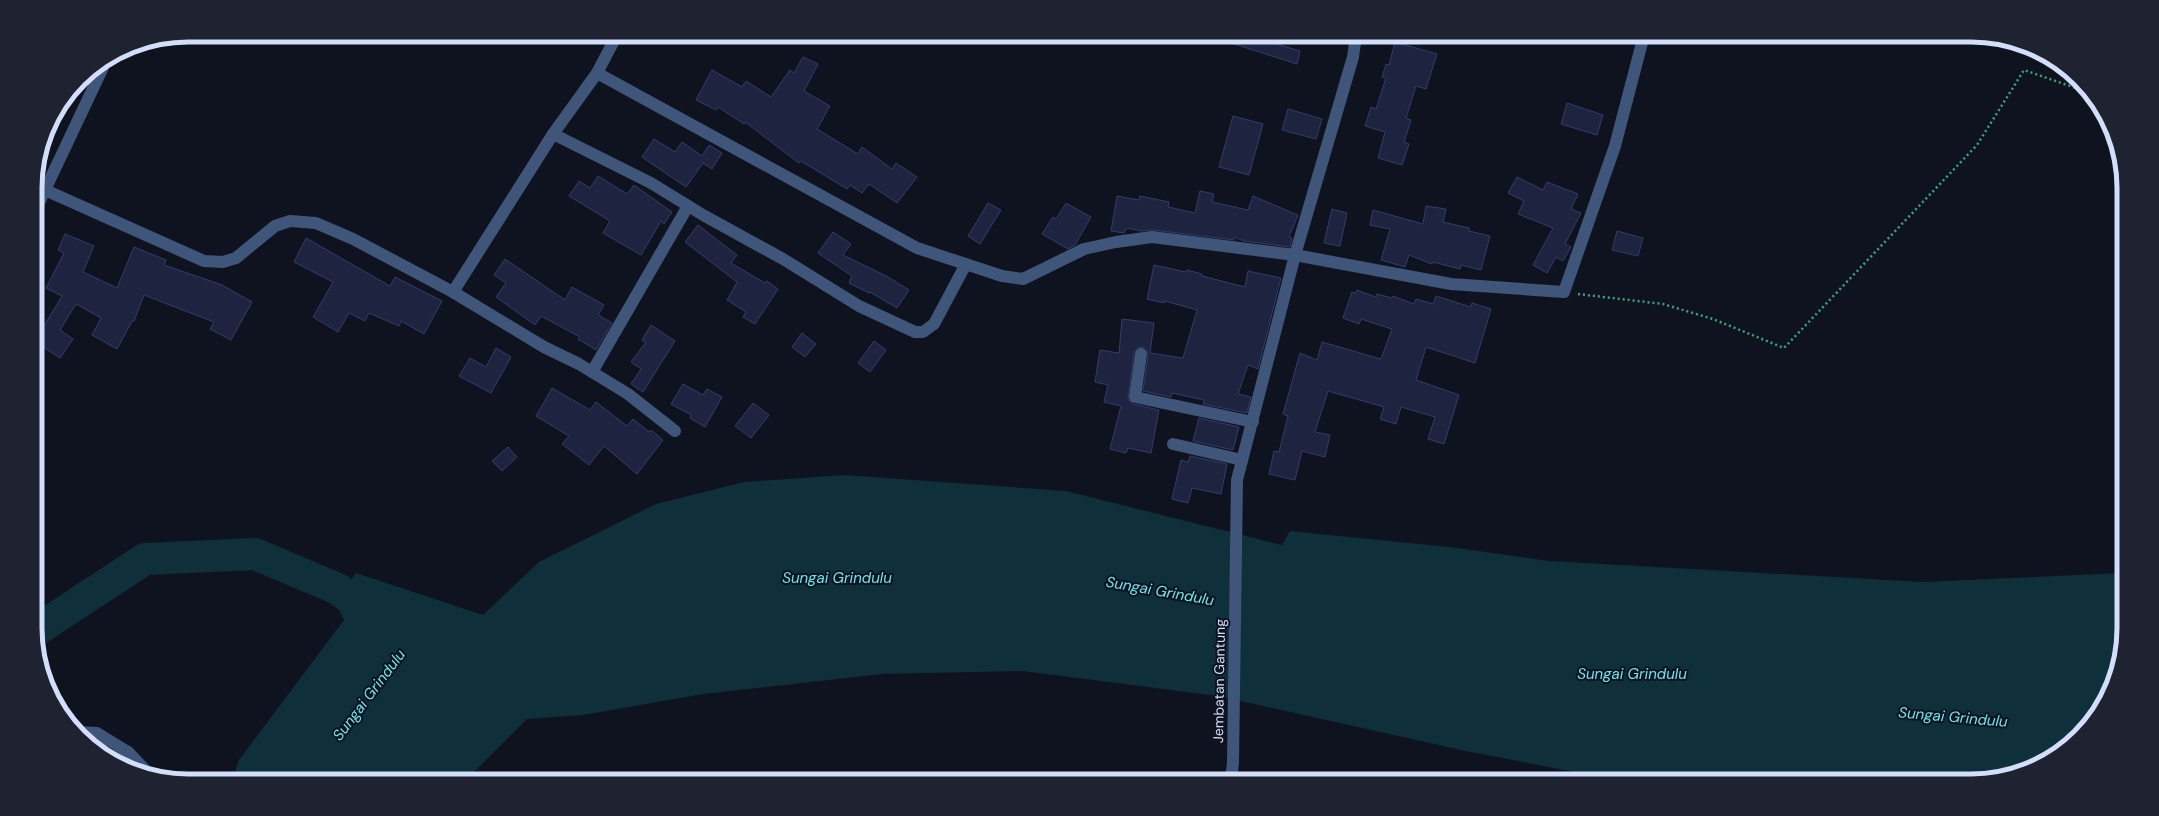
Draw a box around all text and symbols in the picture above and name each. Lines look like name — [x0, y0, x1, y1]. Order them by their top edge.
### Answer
water label: Sungai Grindulu — [782, 568, 892, 588]
water label: Sungai Grindulu — [1104, 572, 1216, 610]
street label: Jembatan Gantung — [1209, 619, 1229, 743]
water label: Sungai Grindulu — [328, 645, 410, 745]
water label: Sungai Grindulu — [1577, 664, 1687, 684]
water label: Sungai Grindulu — [1898, 702, 2009, 732]

